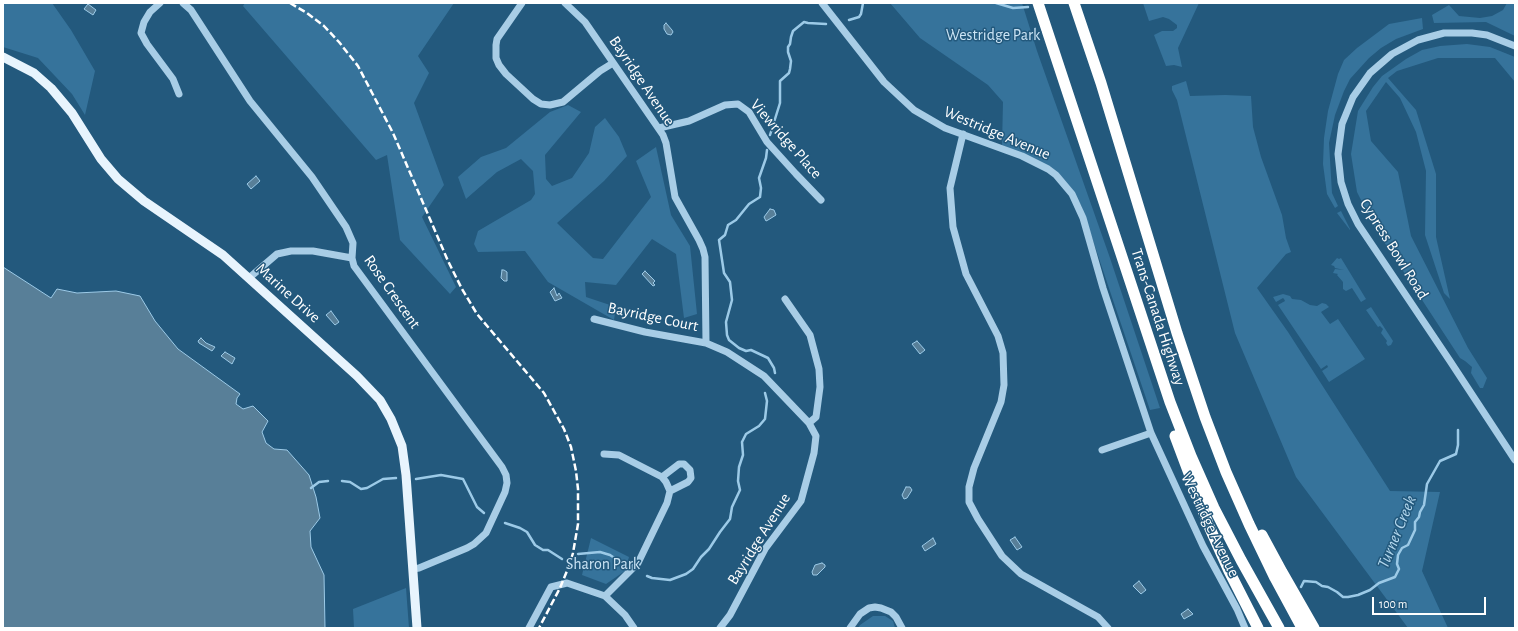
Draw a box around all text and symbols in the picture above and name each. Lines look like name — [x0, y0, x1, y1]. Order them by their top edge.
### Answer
park label: Westridge Park — [946, 25, 1040, 45]
street label: Bayridge Avenue — [605, 32, 679, 130]
street label: Viewridge Place — [746, 95, 826, 183]
street label: Westridge Avenue — [941, 102, 1053, 164]
street label: Cypress Bowl Road — [1355, 195, 1433, 303]
street label: Trans-Canada Highway — [1127, 246, 1189, 388]
street label: Rose Crescent — [360, 251, 424, 333]
street label: Marine Drive — [252, 259, 324, 327]
street label: Bayridge Court — [606, 298, 700, 336]
street label: Westridge Avenue — [1176, 470, 1244, 580]
street label: Bayridge Avenue — [723, 490, 795, 588]
water label: Turner Creek — [1373, 492, 1421, 572]
park label: Sharon Park — [566, 554, 640, 574]
scale bar — [1374, 589, 1488, 615]
text: 100 m — [1379, 598, 1407, 610]

